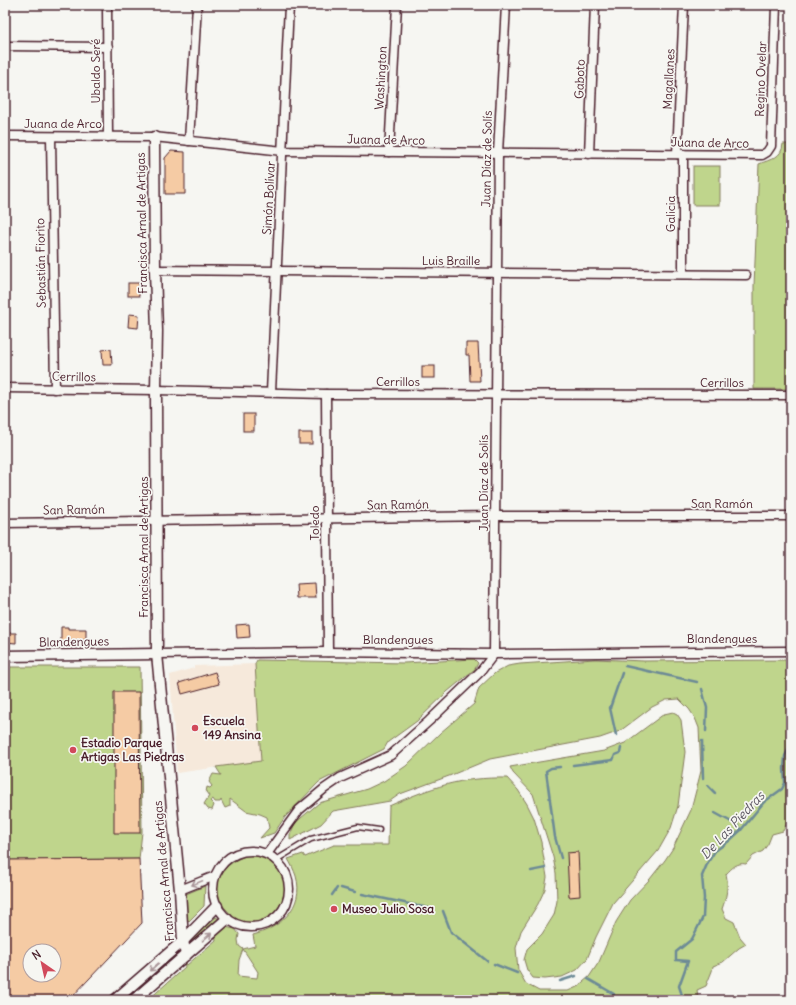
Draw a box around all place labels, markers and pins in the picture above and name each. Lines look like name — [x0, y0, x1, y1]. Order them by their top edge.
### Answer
place label: Escuela 149 Ansina — [203, 713, 261, 742]
marker: Escuela 149 Ansina — [190, 723, 200, 733]
place label: Estadio Parque Artigas Las Piedras — [81, 735, 185, 765]
marker: Estadio Parque Artigas Las Piedras — [68, 745, 78, 755]
place label: Museo Julio Sosa — [342, 901, 434, 916]
marker: Museo Julio Sosa — [329, 904, 339, 914]

